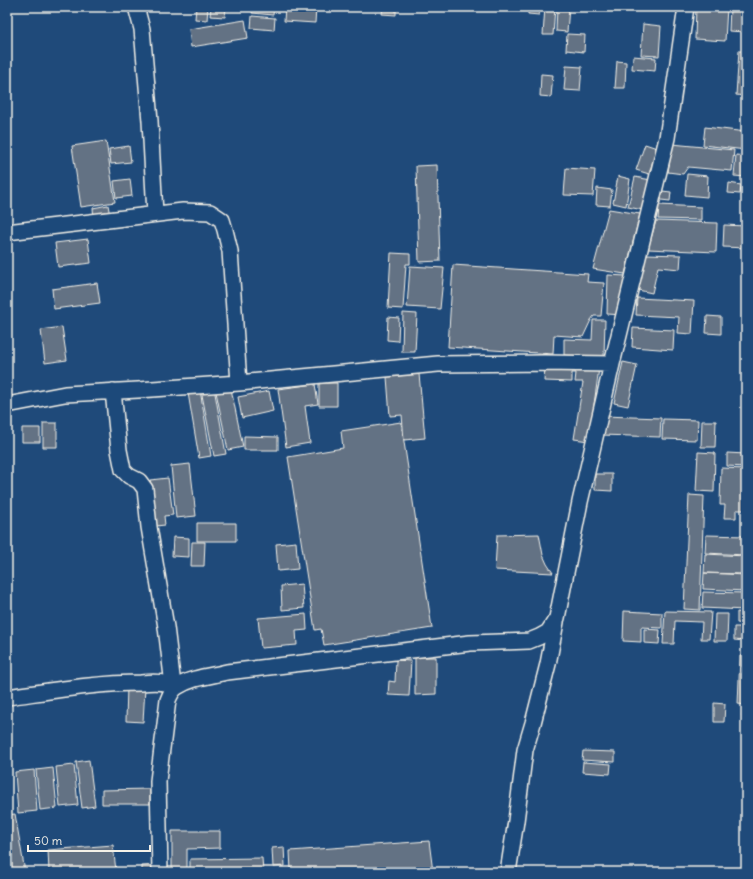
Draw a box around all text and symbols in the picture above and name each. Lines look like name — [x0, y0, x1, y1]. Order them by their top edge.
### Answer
scale bar — [28, 827, 150, 853]
text: 50 m — [34, 833, 63, 848]

